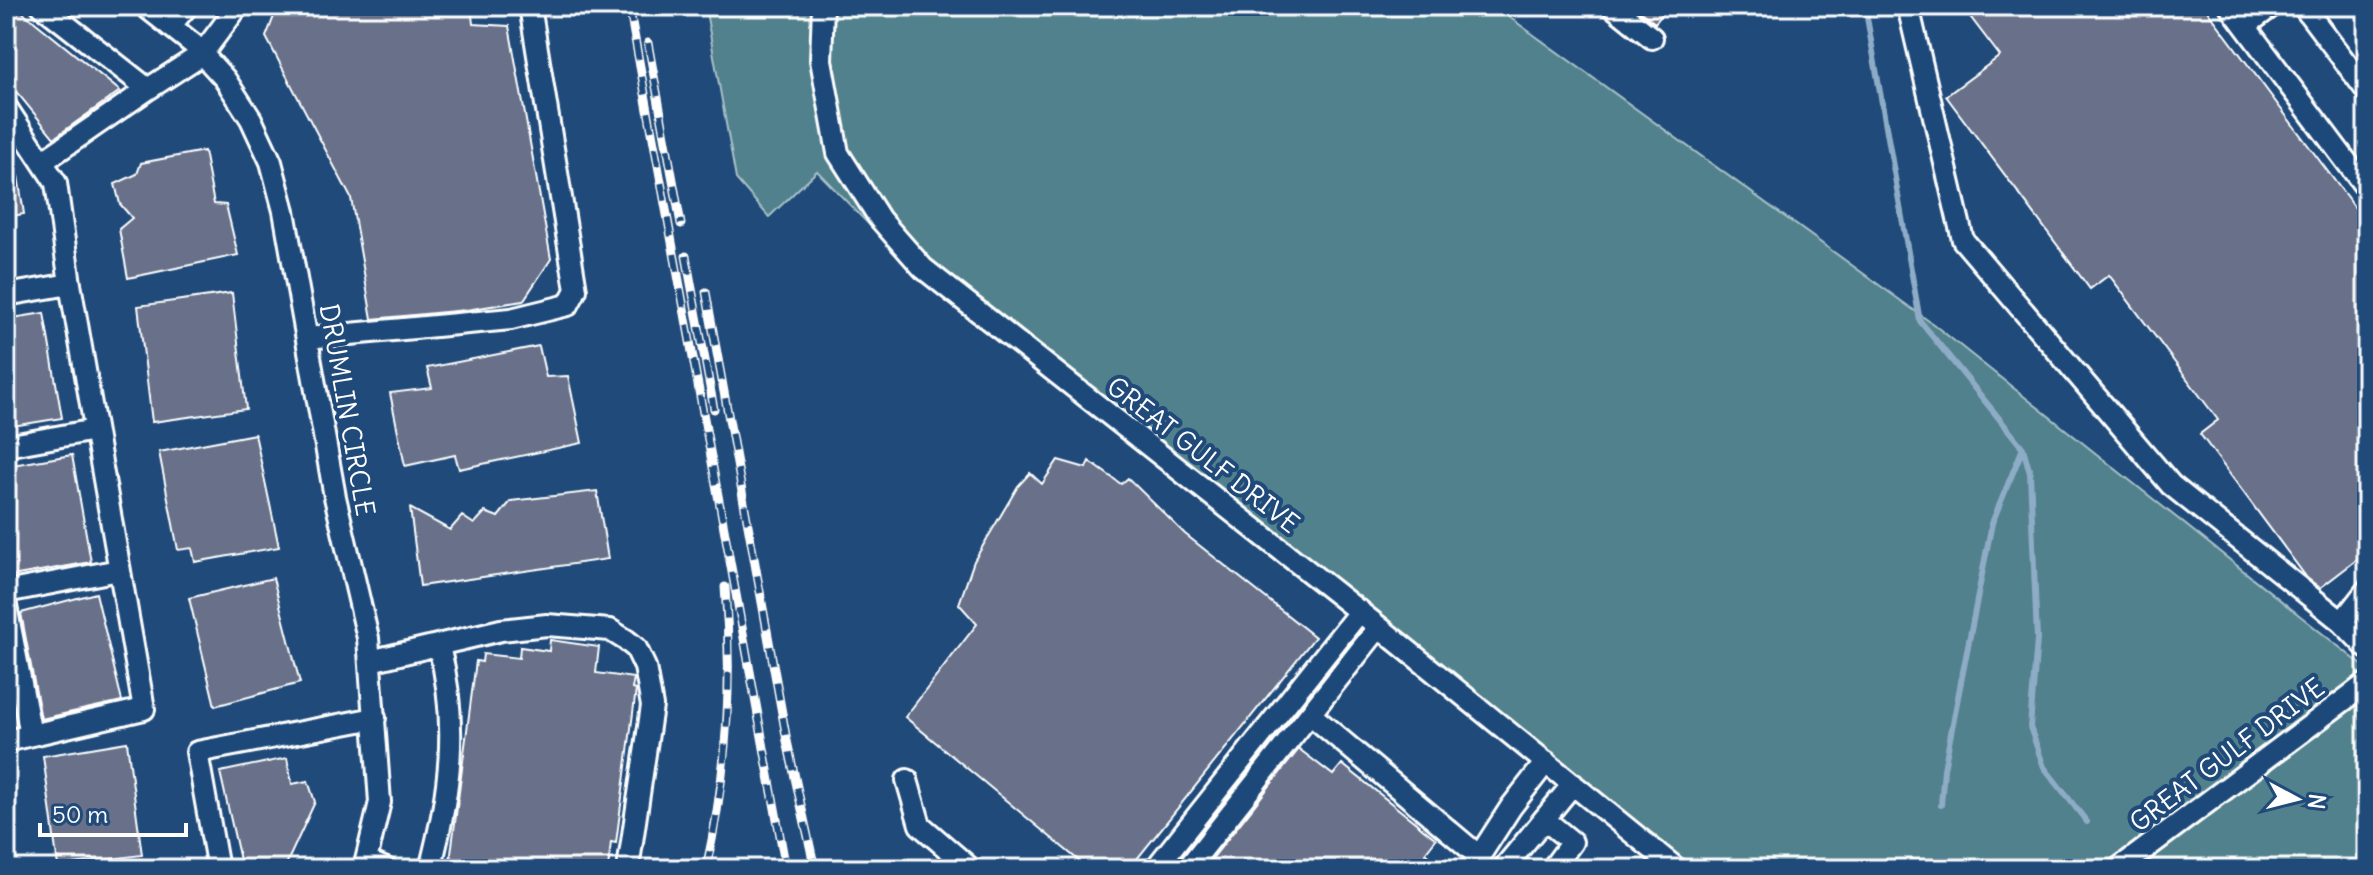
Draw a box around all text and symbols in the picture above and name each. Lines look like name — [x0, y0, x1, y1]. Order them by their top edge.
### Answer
street label: DRUMLIN CIRCLE — [313, 301, 382, 519]
street label: GREAT GULF DRIVE — [1100, 369, 1306, 540]
street label: GREAT GULF DRIVE — [2123, 671, 2331, 839]
north arrow — [2257, 759, 2337, 839]
scale bar — [40, 787, 186, 837]
text: N — [2302, 792, 2332, 811]
text: 50 m — [52, 799, 108, 829]

